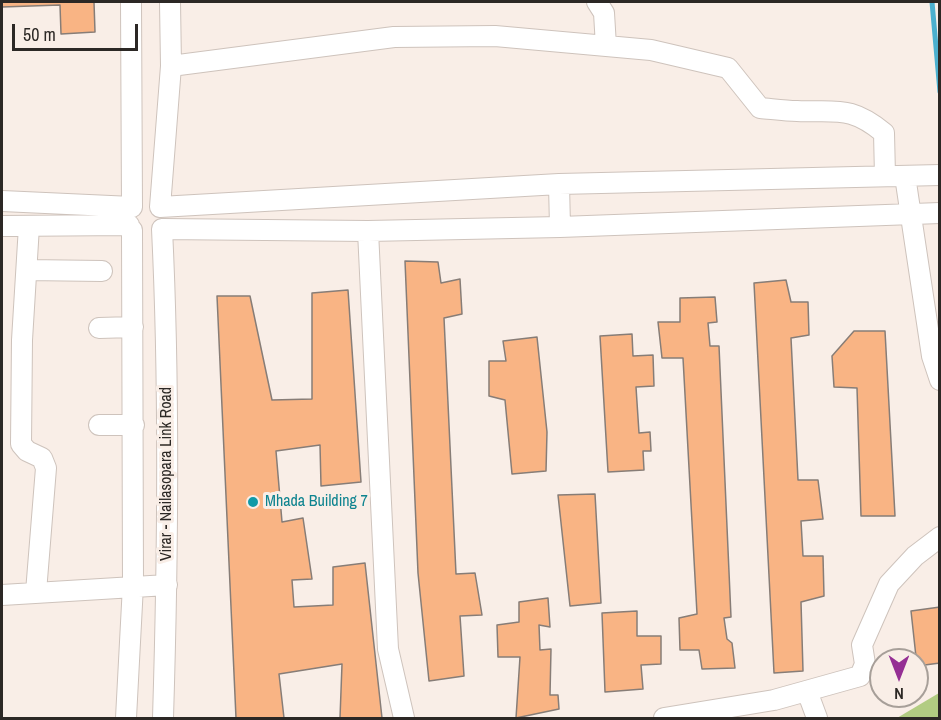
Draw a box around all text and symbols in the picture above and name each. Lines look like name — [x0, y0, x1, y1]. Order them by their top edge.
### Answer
scale bar — [15, 12, 141, 50]
text: 50 m — [23, 22, 56, 47]
street label: Virar - Nailasopara Link Road — [157, 387, 177, 561]
place label: Mhada Building 7 — [265, 492, 368, 512]
marker: Mhada Building 7 — [246, 495, 260, 509]
north arrow — [869, 648, 929, 708]
text: N — [894, 683, 904, 705]

